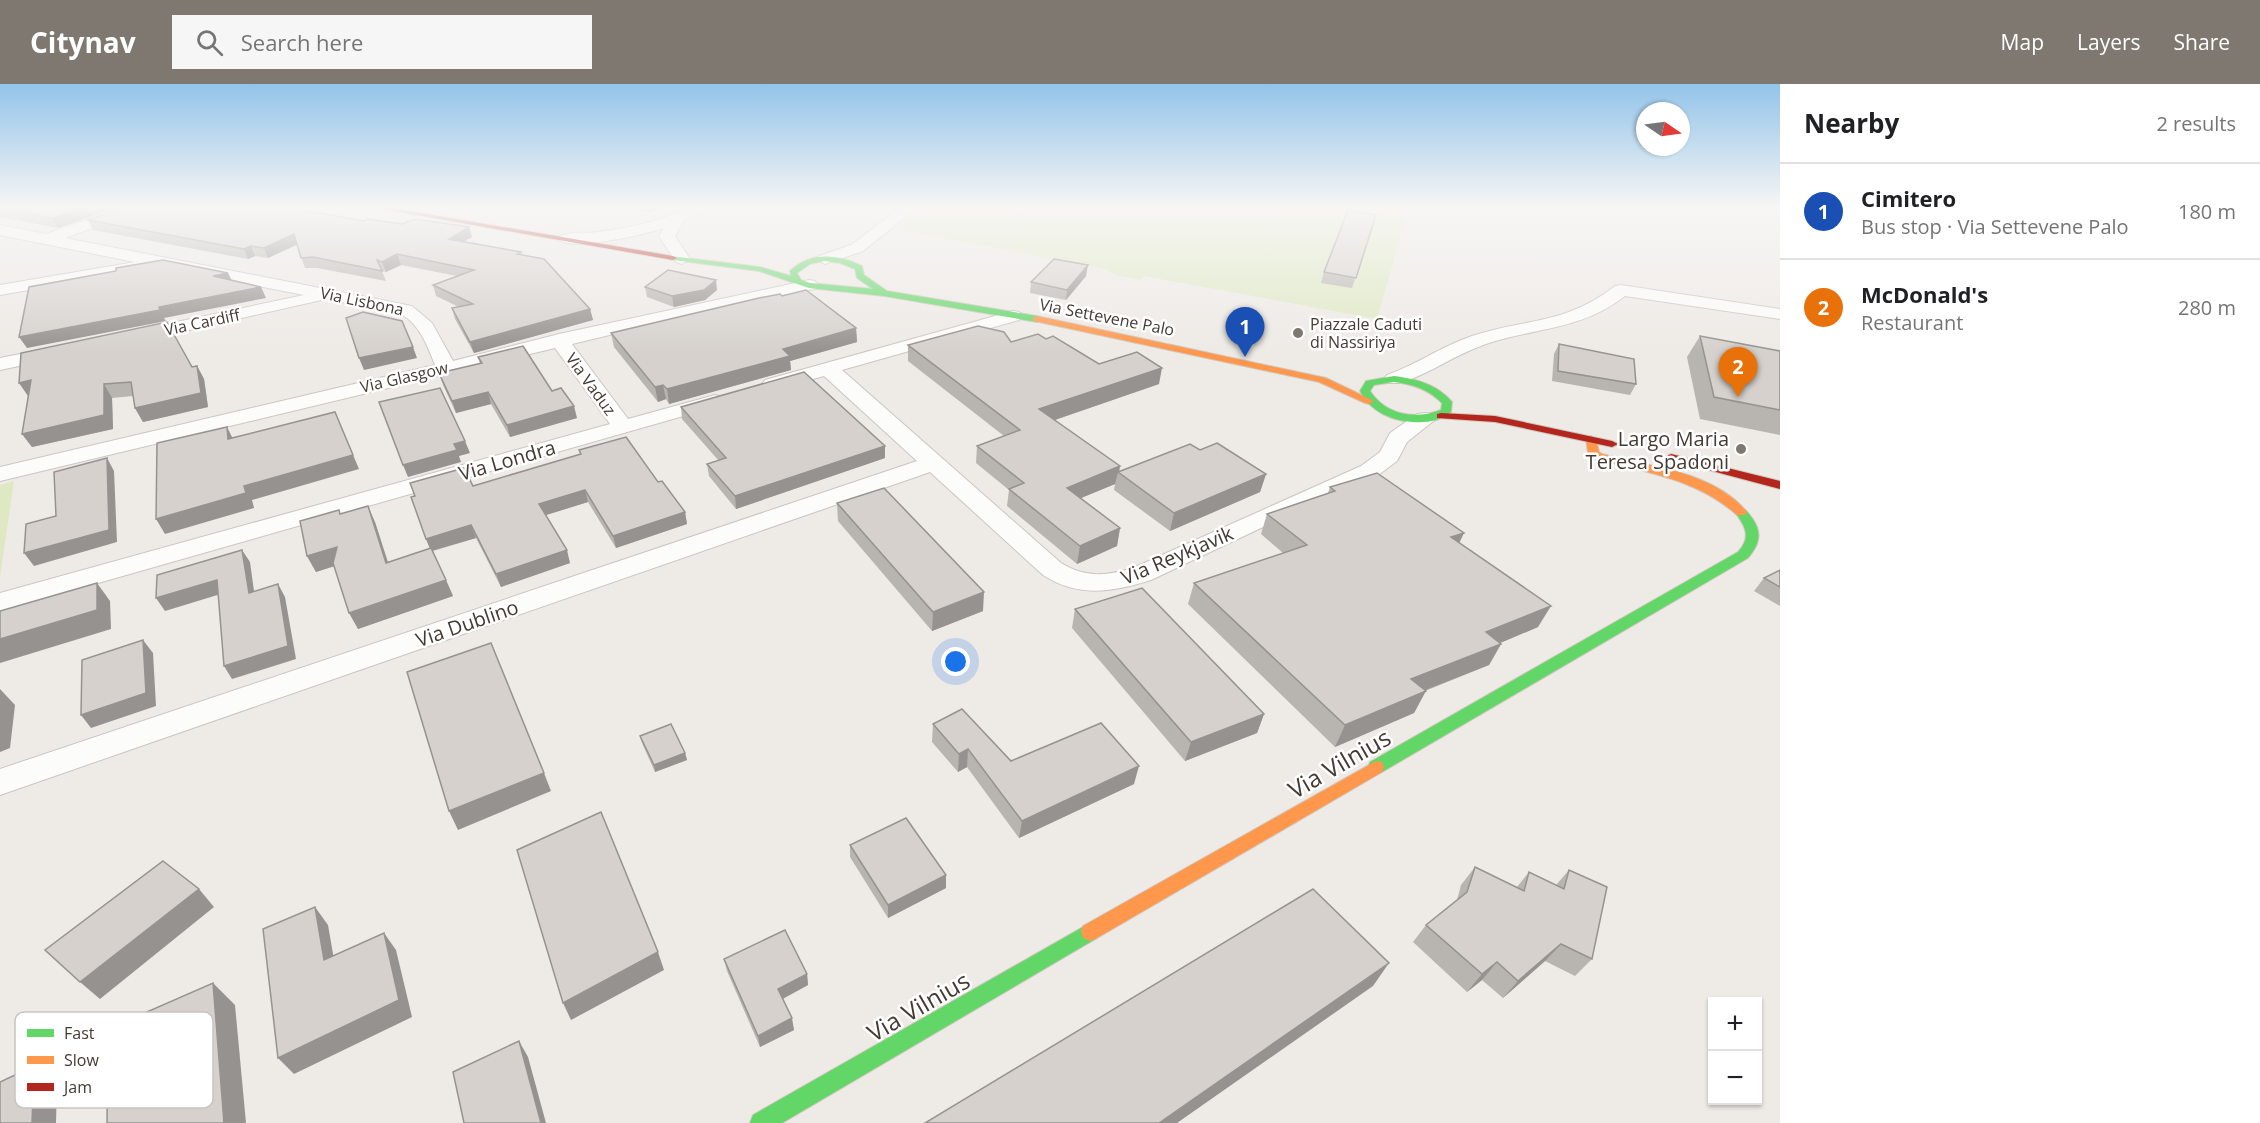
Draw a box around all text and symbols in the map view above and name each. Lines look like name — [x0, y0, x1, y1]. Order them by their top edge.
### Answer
search box — [172, 15, 592, 69]
text: Citynav — [30, 23, 136, 61]
icon: search — [193, 26, 226, 59]
text: Search here — [241, 27, 363, 57]
text: Map — [2001, 28, 2044, 56]
text: Layers — [2077, 28, 2141, 56]
text: Share — [2174, 28, 2230, 56]
north arrow — [1636, 102, 1690, 156]
text: Nearby — [1804, 105, 1899, 141]
text: 2 results — [2156, 110, 2236, 137]
text: Cimitero — [1861, 183, 1956, 213]
text: 1 — [1818, 198, 1829, 225]
text: 180 m — [2178, 198, 2236, 225]
text: Bus stop · Via Settevene Palo — [1861, 213, 2129, 240]
text: McDonald's — [1861, 279, 1988, 309]
street label: Via Lisbona — [318, 281, 406, 321]
street label: Via Settevene Palo — [1038, 293, 1176, 341]
text: 2 — [1818, 294, 1829, 321]
text: 280 m — [2178, 294, 2236, 321]
street label: Via Cardiff — [162, 303, 243, 341]
pin: 1 — [1226, 308, 1264, 357]
text: Restaurant — [1861, 309, 1963, 336]
place label: Piazzale Caduti di Nassiriya — [1310, 313, 1422, 353]
marker: Piazzale Caduti di Nassiriya — [1291, 326, 1305, 340]
street label: Via Vaduz — [561, 348, 621, 420]
pin: 2 — [1718, 348, 1758, 397]
street label: Via Glasgow — [358, 356, 451, 398]
place label: Largo Maria Teresa Spadoni — [1586, 425, 1729, 475]
street label: Via Londra — [455, 433, 559, 487]
marker: Largo Maria Teresa Spadoni — [1734, 442, 1748, 456]
street label: Via Reykjavik — [1117, 519, 1238, 591]
street label: Via Dublino — [412, 593, 522, 653]
your location — [941, 647, 970, 676]
street label: Via Vilnius — [1282, 720, 1396, 806]
street label: Via Vilnius — [861, 963, 975, 1049]
map controls — [1708, 997, 1762, 1105]
button: + — [1708, 997, 1762, 1051]
legend — [15, 1012, 213, 1108]
text: Fast — [64, 1022, 95, 1044]
text: Slow — [64, 1049, 99, 1071]
button: − — [1708, 1051, 1762, 1105]
text: Jam — [62, 1076, 92, 1098]

